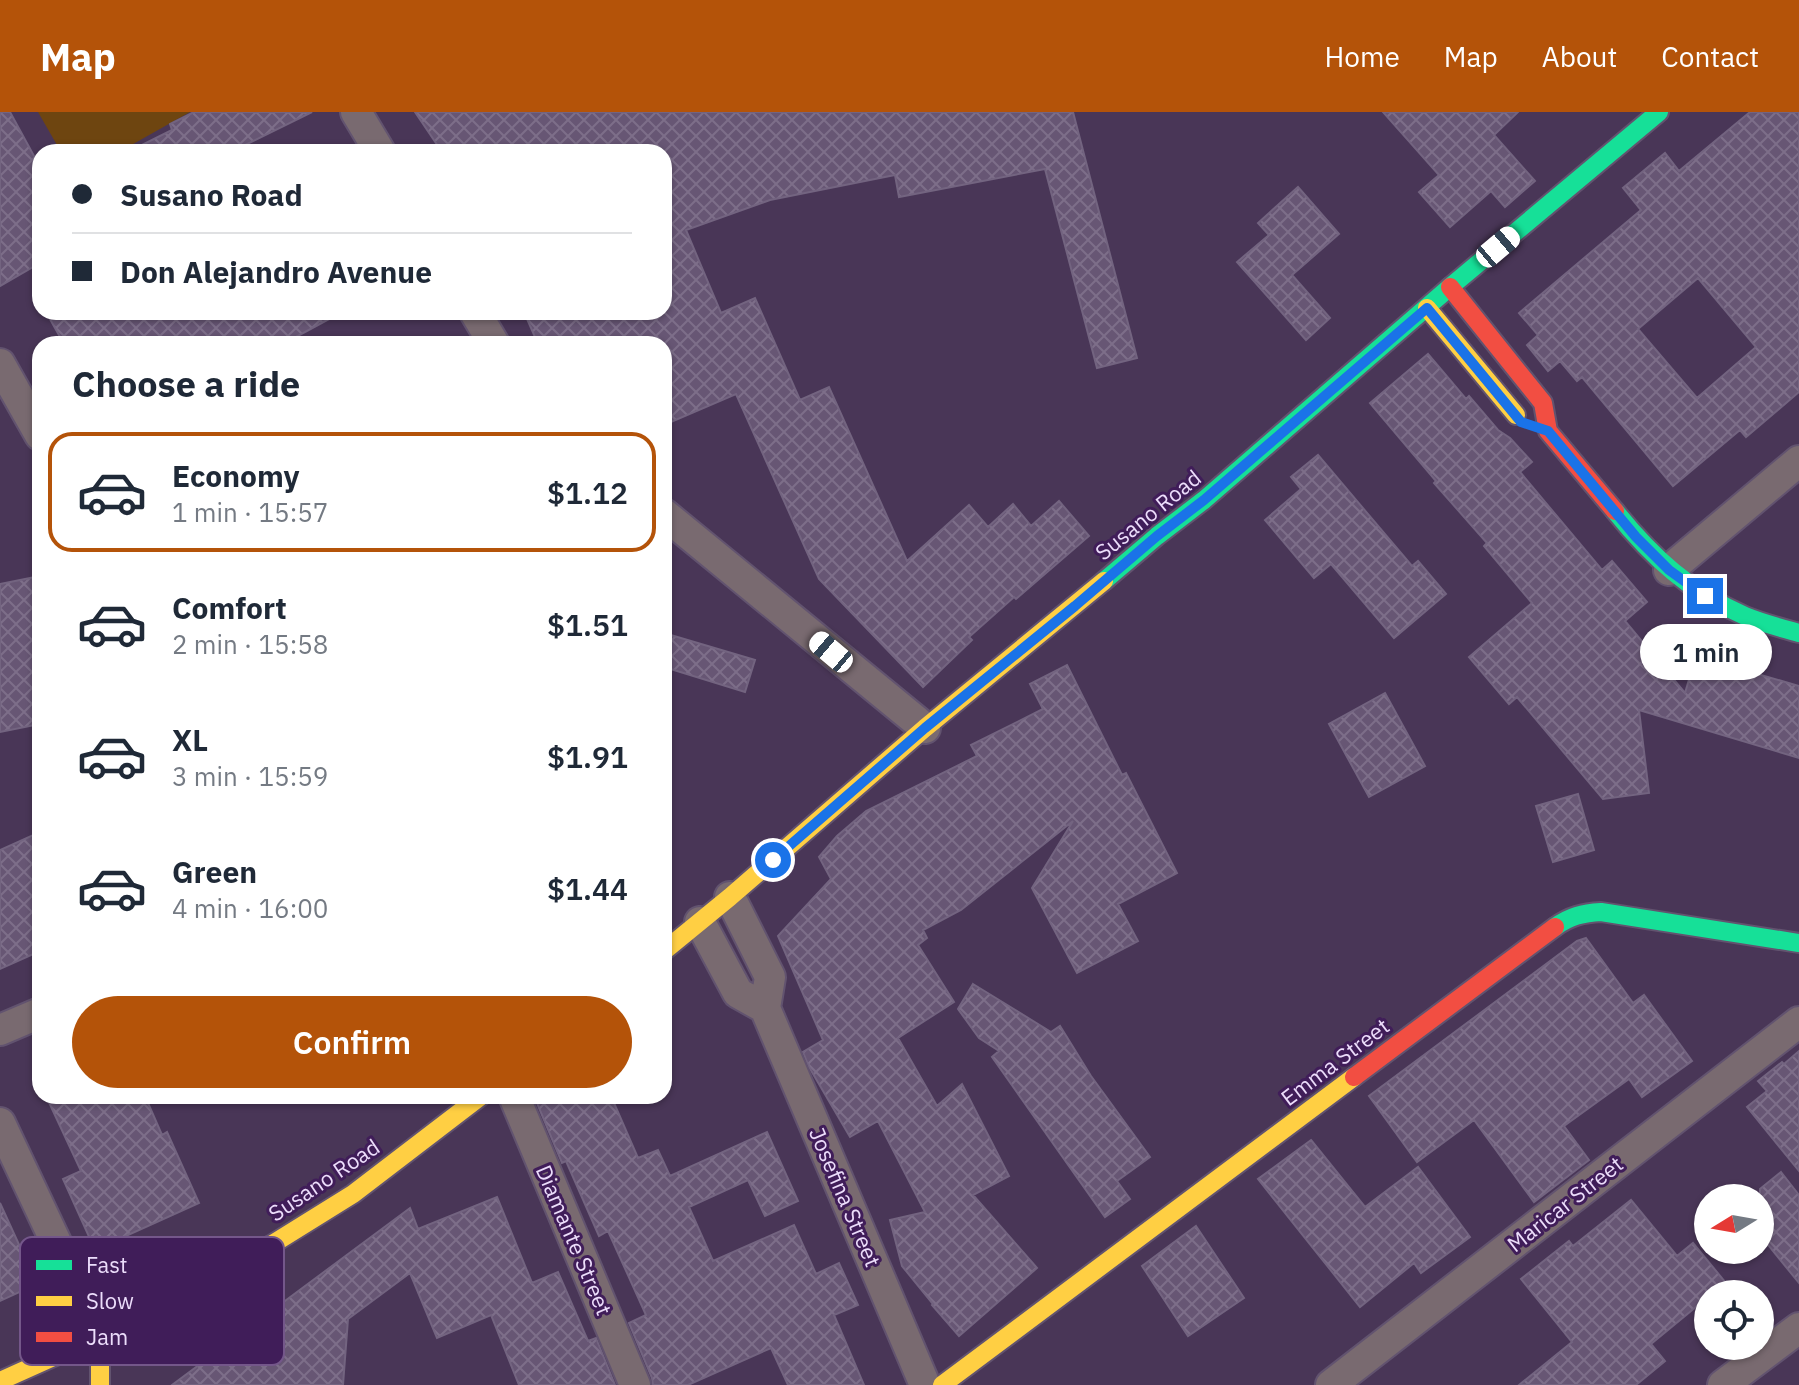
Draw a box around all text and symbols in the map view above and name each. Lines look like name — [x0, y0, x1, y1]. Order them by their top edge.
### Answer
text: Map — [40, 32, 116, 81]
text: Home — [1324, 38, 1400, 75]
text: Map — [1444, 38, 1498, 75]
text: About — [1542, 38, 1617, 75]
text: Contact — [1661, 38, 1759, 75]
text: Susano Road — [120, 175, 303, 214]
car — [1472, 222, 1524, 272]
text: Don Alejandro Avenue — [120, 252, 432, 291]
text: Choose a ride — [72, 360, 300, 407]
icon: car — [76, 456, 148, 528]
text: Economy — [172, 456, 300, 495]
street label: Susano Road — [1089, 463, 1207, 566]
text: $1.12 — [547, 473, 628, 512]
text: 1 min · 15:57 — [172, 495, 328, 529]
route end — [1687, 578, 1723, 614]
icon: car — [76, 588, 148, 660]
text: Comfort — [172, 588, 287, 627]
text: $1.51 — [547, 605, 628, 644]
callout: 1 min — [1639, 624, 1771, 680]
text: 2 min · 15:58 — [172, 627, 328, 661]
car — [805, 627, 857, 677]
text: 1 min — [1672, 635, 1740, 669]
icon: car — [76, 720, 148, 792]
text: XL — [172, 720, 208, 759]
text: $1.91 — [547, 737, 628, 776]
text: 3 min · 15:59 — [172, 759, 328, 793]
route start — [755, 842, 791, 878]
icon: car — [76, 852, 148, 924]
text: Green — [172, 852, 257, 891]
text: $1.44 — [547, 869, 628, 908]
text: 4 min · 16:00 — [172, 891, 328, 925]
button: Confirm — [72, 996, 632, 1088]
street label: Emma Street — [1275, 1011, 1395, 1112]
street label: Josefina Street — [803, 1123, 888, 1271]
street label: Susano Road — [262, 1132, 385, 1227]
street label: Maricar Street — [1501, 1149, 1629, 1258]
street label: Diamante Street — [530, 1160, 619, 1319]
north arrow — [1694, 1184, 1774, 1264]
map controls — [1694, 1184, 1774, 1360]
legend — [20, 1237, 284, 1365]
text: Fast — [86, 1250, 127, 1279]
button: locate — [1694, 1280, 1774, 1360]
text: Slow — [86, 1286, 134, 1315]
text: Jam — [86, 1322, 128, 1351]

